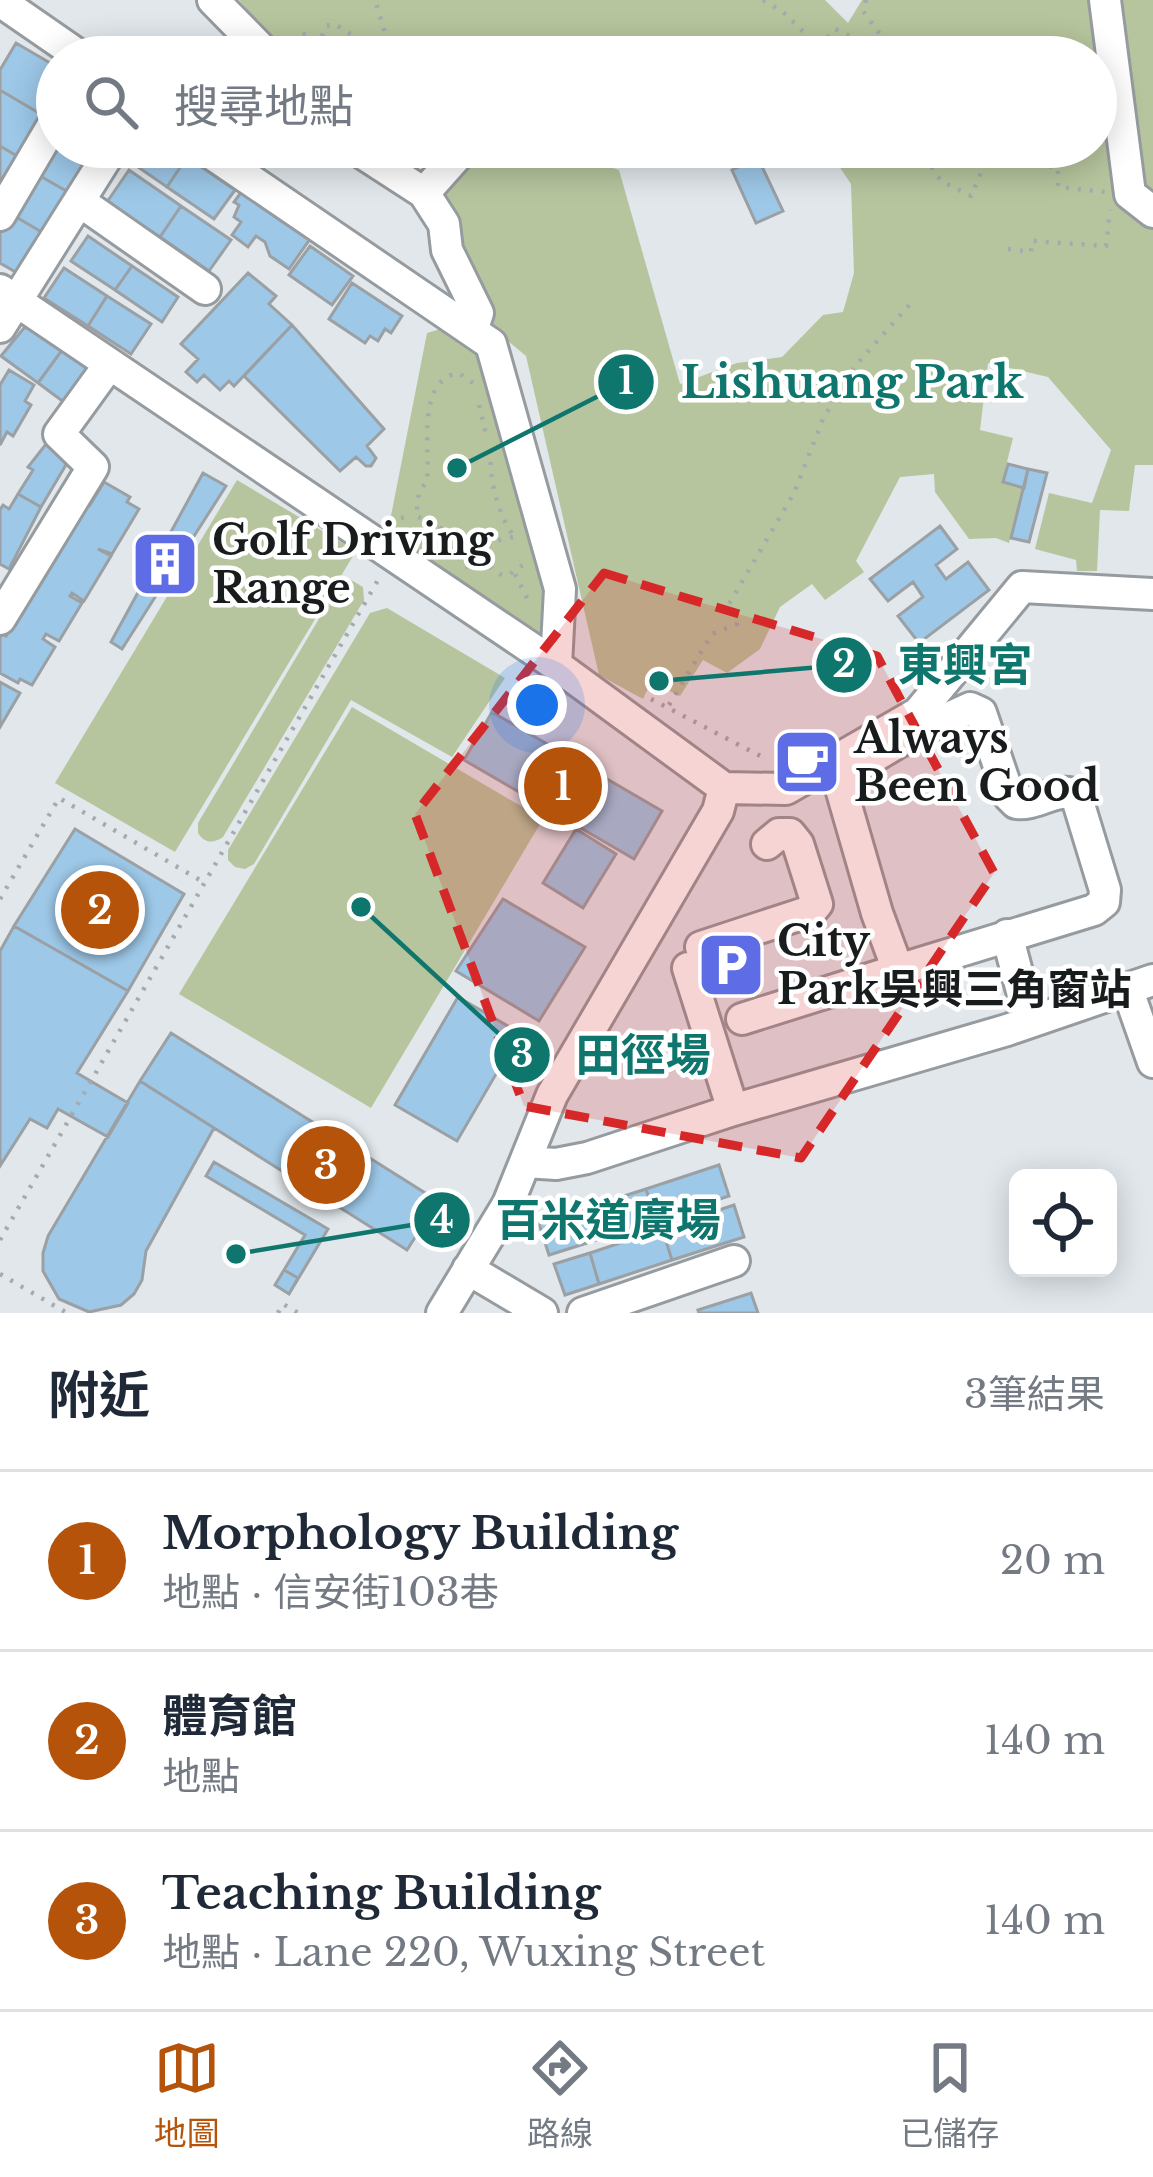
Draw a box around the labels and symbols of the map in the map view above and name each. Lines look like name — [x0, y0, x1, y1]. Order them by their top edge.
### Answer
callout: Lishuang Park — [596, 341, 1047, 422]
text: Lishuang Park — [681, 354, 1024, 410]
text: 1 — [618, 359, 634, 404]
place label: Golf Driving Range — [212, 514, 494, 614]
building icon: Golf Driving Range — [130, 529, 200, 599]
callout: 東興宮 — [814, 624, 1057, 705]
text: 東興宮 — [897, 637, 1033, 693]
text: 2 — [832, 642, 856, 687]
your location — [507, 675, 567, 735]
place label: Always Been Good — [853, 712, 1100, 812]
cafe icon: Always Been Good — [772, 727, 842, 797]
pin: 1 — [524, 741, 602, 831]
pin: 2 — [61, 865, 139, 955]
place label: City Park吳興三角窗站 — [777, 915, 1132, 1015]
parking icon: City Park吳興三角窗站 — [696, 930, 766, 1000]
callout: 田徑場 — [492, 1014, 735, 1095]
text: 田徑場 — [575, 1027, 711, 1083]
text: 3 — [511, 1032, 533, 1077]
pin: 3 — [287, 1120, 365, 1210]
callout: 百米道廣場 — [412, 1180, 745, 1261]
text: 百米道廣場 — [495, 1192, 721, 1248]
text: 4 — [430, 1198, 454, 1243]

